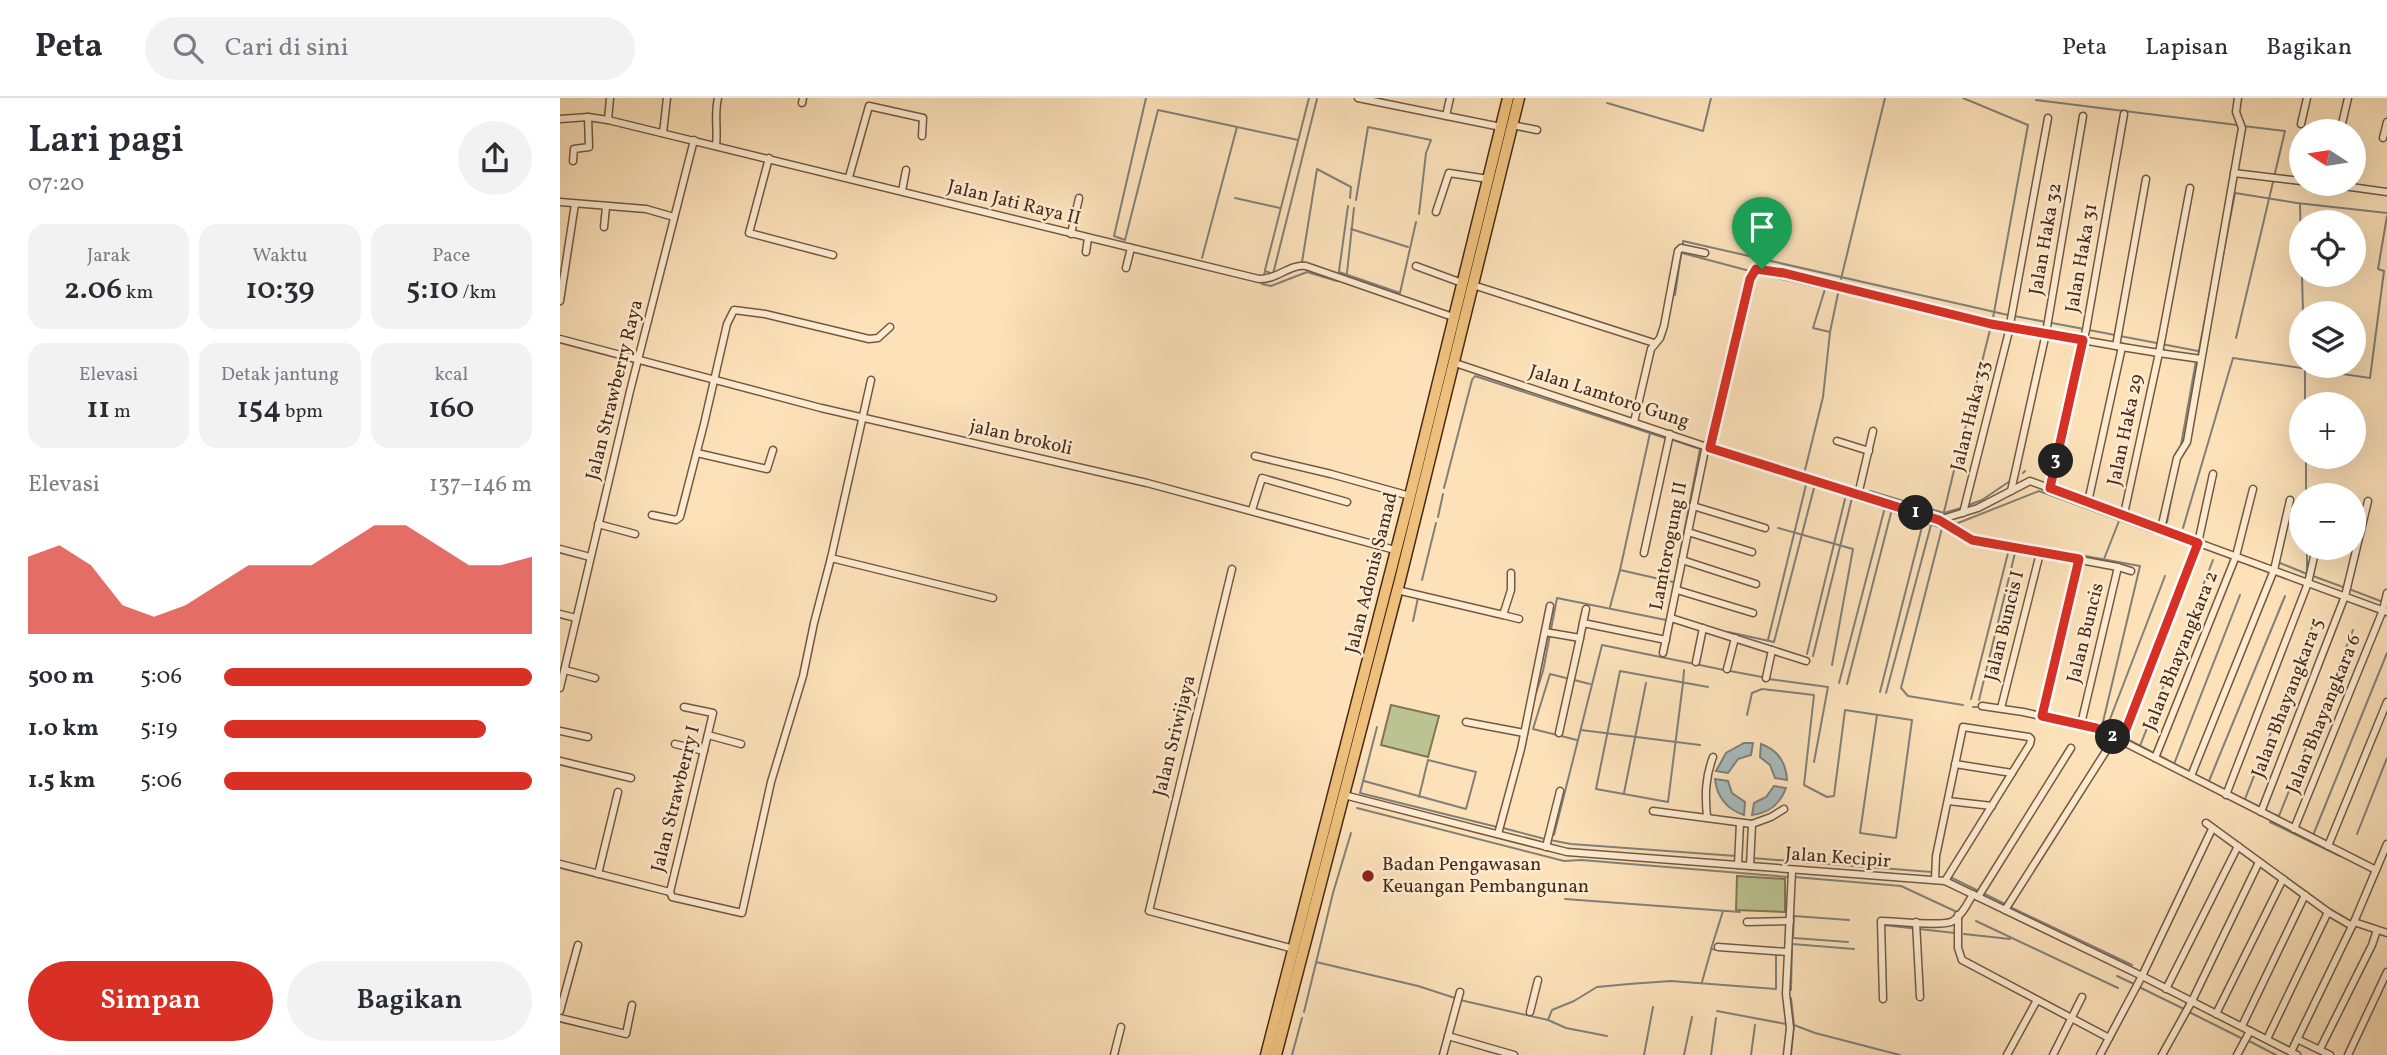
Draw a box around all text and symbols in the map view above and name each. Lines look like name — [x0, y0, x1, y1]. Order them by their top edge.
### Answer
search box — [145, 17, 635, 80]
text: Peta — [35, 25, 103, 71]
icon: search — [169, 29, 207, 67]
text: Cari di sini — [225, 30, 349, 66]
text: Peta — [2062, 31, 2107, 65]
text: Lapisan — [2145, 31, 2228, 65]
text: Bagikan — [2266, 31, 2352, 65]
text: Lari pagi — [28, 115, 184, 168]
north arrow — [2289, 119, 2366, 196]
map controls — [2289, 119, 2366, 560]
button: share — [458, 121, 532, 195]
text: 07:20 — [28, 168, 84, 200]
street label: Jalan Jati Raya II — [945, 174, 1083, 232]
street label: Jalan Haka 32 — [2023, 181, 2069, 297]
pin — [1732, 197, 1792, 269]
street label: Jalan Haka 31 — [2060, 201, 2104, 315]
icon: arrive — [1743, 208, 1781, 246]
button: locate — [2289, 210, 2366, 287]
text: Jarak — [87, 243, 130, 269]
text: Waktu — [253, 243, 307, 269]
text: Pace — [432, 243, 470, 269]
text: 2.06 — [64, 269, 122, 311]
text: 10:39 — [245, 269, 315, 311]
text: 5:10 — [406, 269, 459, 311]
text: km — [122, 280, 153, 306]
text: /km — [459, 280, 497, 306]
street label: Jalan Strawberry Raya — [580, 297, 650, 483]
button: layers — [2289, 301, 2366, 378]
street label: Jalan Haka 33 — [1945, 358, 1997, 474]
street label: Jalan Lamtoro Gung — [1526, 359, 1692, 435]
text: Elevasi — [79, 362, 138, 388]
text: Detak jantung — [221, 362, 339, 388]
text: kcal — [434, 362, 468, 388]
street label: Jalan Haka 29 — [2102, 372, 2151, 488]
text: 11 — [86, 388, 110, 430]
text: 154 — [237, 388, 281, 430]
text: 160 — [428, 388, 474, 430]
button: + — [2289, 392, 2366, 469]
text: m — [110, 399, 131, 425]
text: bpm — [281, 399, 323, 425]
street label: jalan brokoli — [967, 414, 1075, 463]
pin: 3 — [2038, 444, 2074, 478]
text: 3 — [2051, 447, 2060, 473]
text: Elevasi — [28, 469, 100, 501]
text: 137–146 m — [429, 469, 532, 501]
street label: Lamtorogung II — [1644, 480, 1694, 612]
button: − — [2289, 483, 2366, 560]
street label: Jalan Adonis Samad — [1339, 489, 1405, 657]
pin: 1 — [1898, 496, 1934, 530]
text: 1 — [1912, 499, 1919, 525]
street label: Jalan Bhayangkara 2 — [2137, 567, 2225, 735]
street label: Jalan Buncis I — [1979, 568, 2031, 684]
street label: Jalan Buncis — [2061, 580, 2111, 686]
street label: Jalan Bhayangkara 5 — [2246, 614, 2330, 782]
street label: Jalan Bhayangkara 6 — [2280, 631, 2368, 797]
text: 500 m — [28, 661, 94, 693]
text: 5:06 — [140, 661, 182, 693]
street label: Jalan Sriwijaya — [1147, 672, 1203, 800]
text: 1.0 km — [28, 713, 99, 745]
text: 5:19 — [140, 713, 177, 745]
pin: 2 — [2096, 720, 2130, 754]
street label: Jalan Strawberry I — [645, 723, 707, 875]
text: 2 — [2108, 723, 2117, 749]
text: 1.5 km — [28, 765, 95, 797]
text: 5:06 — [140, 765, 182, 797]
street label: Jalan Kecipir — [1784, 841, 1892, 875]
place label: Badan Pengawasan Keuangan Pembangunan — [1382, 852, 1589, 900]
marker: Badan Pengawasan Keuangan Pembangunan — [1360, 868, 1376, 884]
button: Simpan — [28, 961, 273, 1041]
button: Bagikan — [287, 961, 532, 1041]

